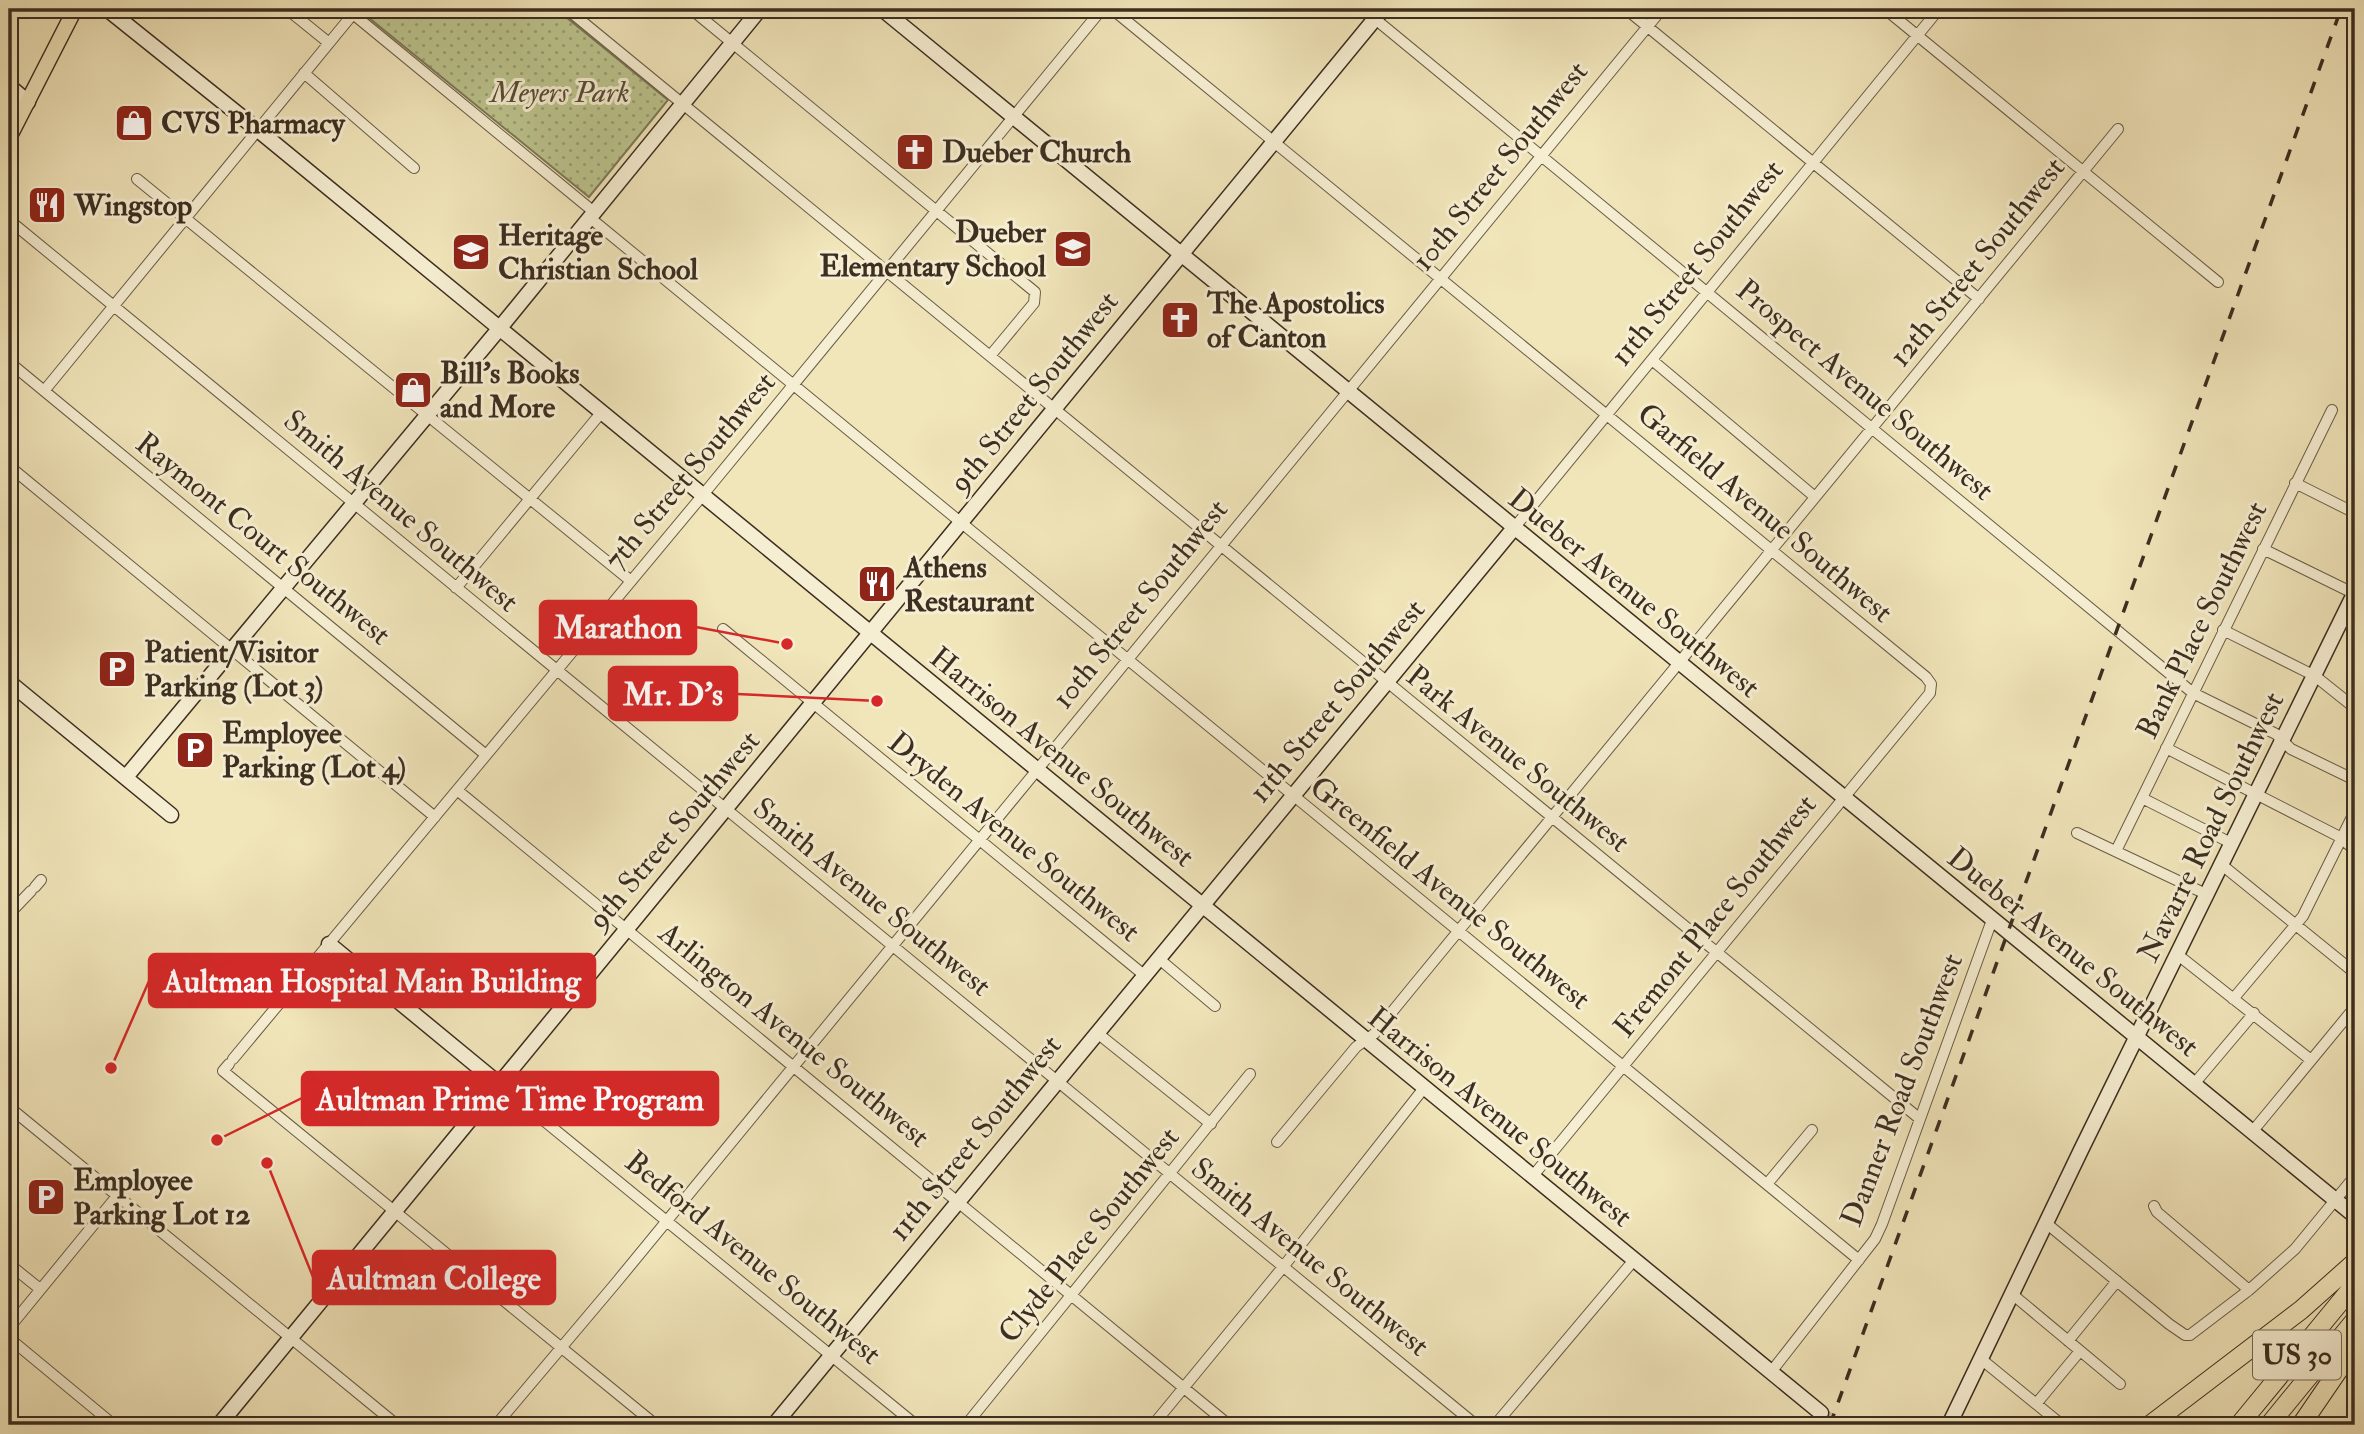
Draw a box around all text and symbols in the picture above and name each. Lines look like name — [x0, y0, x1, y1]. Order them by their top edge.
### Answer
street label: 10th Street Southwest — [1404, 54, 1596, 278]
park label: Meyers Park — [488, 74, 630, 111]
shop icon: CVS Pharmacy — [113, 102, 155, 144]
place label: CVS Pharmacy — [161, 105, 347, 142]
church icon: Dueber Church — [894, 131, 936, 173]
place label: Dueber Church — [942, 134, 1131, 171]
street label: 12th Street Southwest — [1881, 150, 2073, 374]
street label: 11th Street Southwest — [1603, 152, 1792, 373]
restaurant icon: Wingstop — [26, 184, 68, 226]
place label: Wingstop — [73, 187, 192, 224]
place label: Dueber Elementary School — [820, 214, 1047, 285]
place label: Heritage Christian School — [498, 217, 698, 288]
school or university icon: Dueber Elementary School — [1052, 228, 1094, 270]
school or university icon: Heritage Christian School — [450, 231, 492, 273]
street label: Prospect Avenue Southwest — [1729, 272, 2001, 509]
street label: 9th Street Southwest — [940, 284, 1127, 502]
place label: The Apostolics of Canton — [1206, 285, 1385, 356]
church icon: The Apostolics of Canton — [1159, 299, 1201, 341]
place label: Bill's Books and More — [440, 355, 579, 426]
street label: 7th Street Southwest — [597, 364, 784, 577]
shop icon: Bill's Books and More — [392, 369, 434, 411]
street label: Garfield Avenue Southwest — [1630, 395, 1900, 631]
street label: Smith Avenue Southwest — [276, 402, 526, 620]
street label: Raymont Court Southwest — [128, 425, 398, 653]
street label: Dueber Avenue Southwest — [1501, 480, 1767, 706]
street label: 10th Street Southwest — [1044, 492, 1236, 716]
street label: Bank Place Southwest — [2129, 495, 2276, 745]
place label: Athens Restaurant — [902, 549, 1034, 620]
restaurant icon: Athens Restaurant — [856, 563, 898, 605]
street label: 11th Street Southwest — [1241, 591, 1433, 810]
callout: Marathon — [540, 601, 696, 654]
text: Marathon — [553, 608, 683, 648]
place label: Patient/Visitor Parking (Lot 3) — [144, 634, 323, 705]
street label: Harrison Avenue Southwest — [922, 639, 1202, 875]
parking icon: Patient/Visitor Parking (Lot 3) — [96, 648, 138, 690]
street label: Park Avenue Southwest — [1399, 658, 1637, 861]
callout: Mr. D's — [609, 667, 737, 720]
text: Mr. D's — [622, 675, 723, 715]
street label: Navarre Road Southwest — [2130, 686, 2293, 968]
place label: Employee Parking (Lot 4) — [222, 715, 406, 786]
street label: 9th Street Southwest — [579, 723, 768, 939]
street label: Dryden Avenue Southwest — [881, 724, 1148, 950]
parking icon: Employee Parking (Lot 4) — [174, 729, 216, 771]
street label: Greenfield Avenue Southwest — [1302, 768, 1598, 1018]
street label: Fremont Place Southwest — [1606, 787, 1824, 1045]
street label: Smith Avenue Southwest — [746, 790, 999, 1004]
street label: Dueber Avenue Southwest — [1940, 839, 2206, 1065]
street label: Arlington Avenue Southwest — [650, 914, 937, 1156]
street label: Danner Road Southwest — [1833, 948, 1971, 1232]
callout: Aultman Hospital Main Building — [149, 954, 595, 1007]
text: Aultman Hospital Main Building — [161, 962, 582, 1002]
street label: Harrison Avenue Southwest — [1360, 999, 1640, 1235]
street label: 11th Street Southwest — [881, 1027, 1070, 1248]
callout: Aultman Prime Time Program — [302, 1072, 718, 1125]
text: Aultman Prime Time Program — [314, 1080, 704, 1120]
street label: Clyde Place Southwest — [991, 1119, 1188, 1350]
street label: Bedford Avenue Southwest — [618, 1143, 889, 1373]
street label: Smith Avenue Southwest — [1184, 1150, 1437, 1364]
place label: Employee Parking Lot 12 — [73, 1162, 250, 1233]
parking icon: Employee Parking Lot 12 — [25, 1176, 67, 1218]
callout: Aultman College — [313, 1251, 555, 1304]
text: Aultman College — [325, 1259, 542, 1299]
road number: US 30 — [2253, 1330, 2341, 1380]

